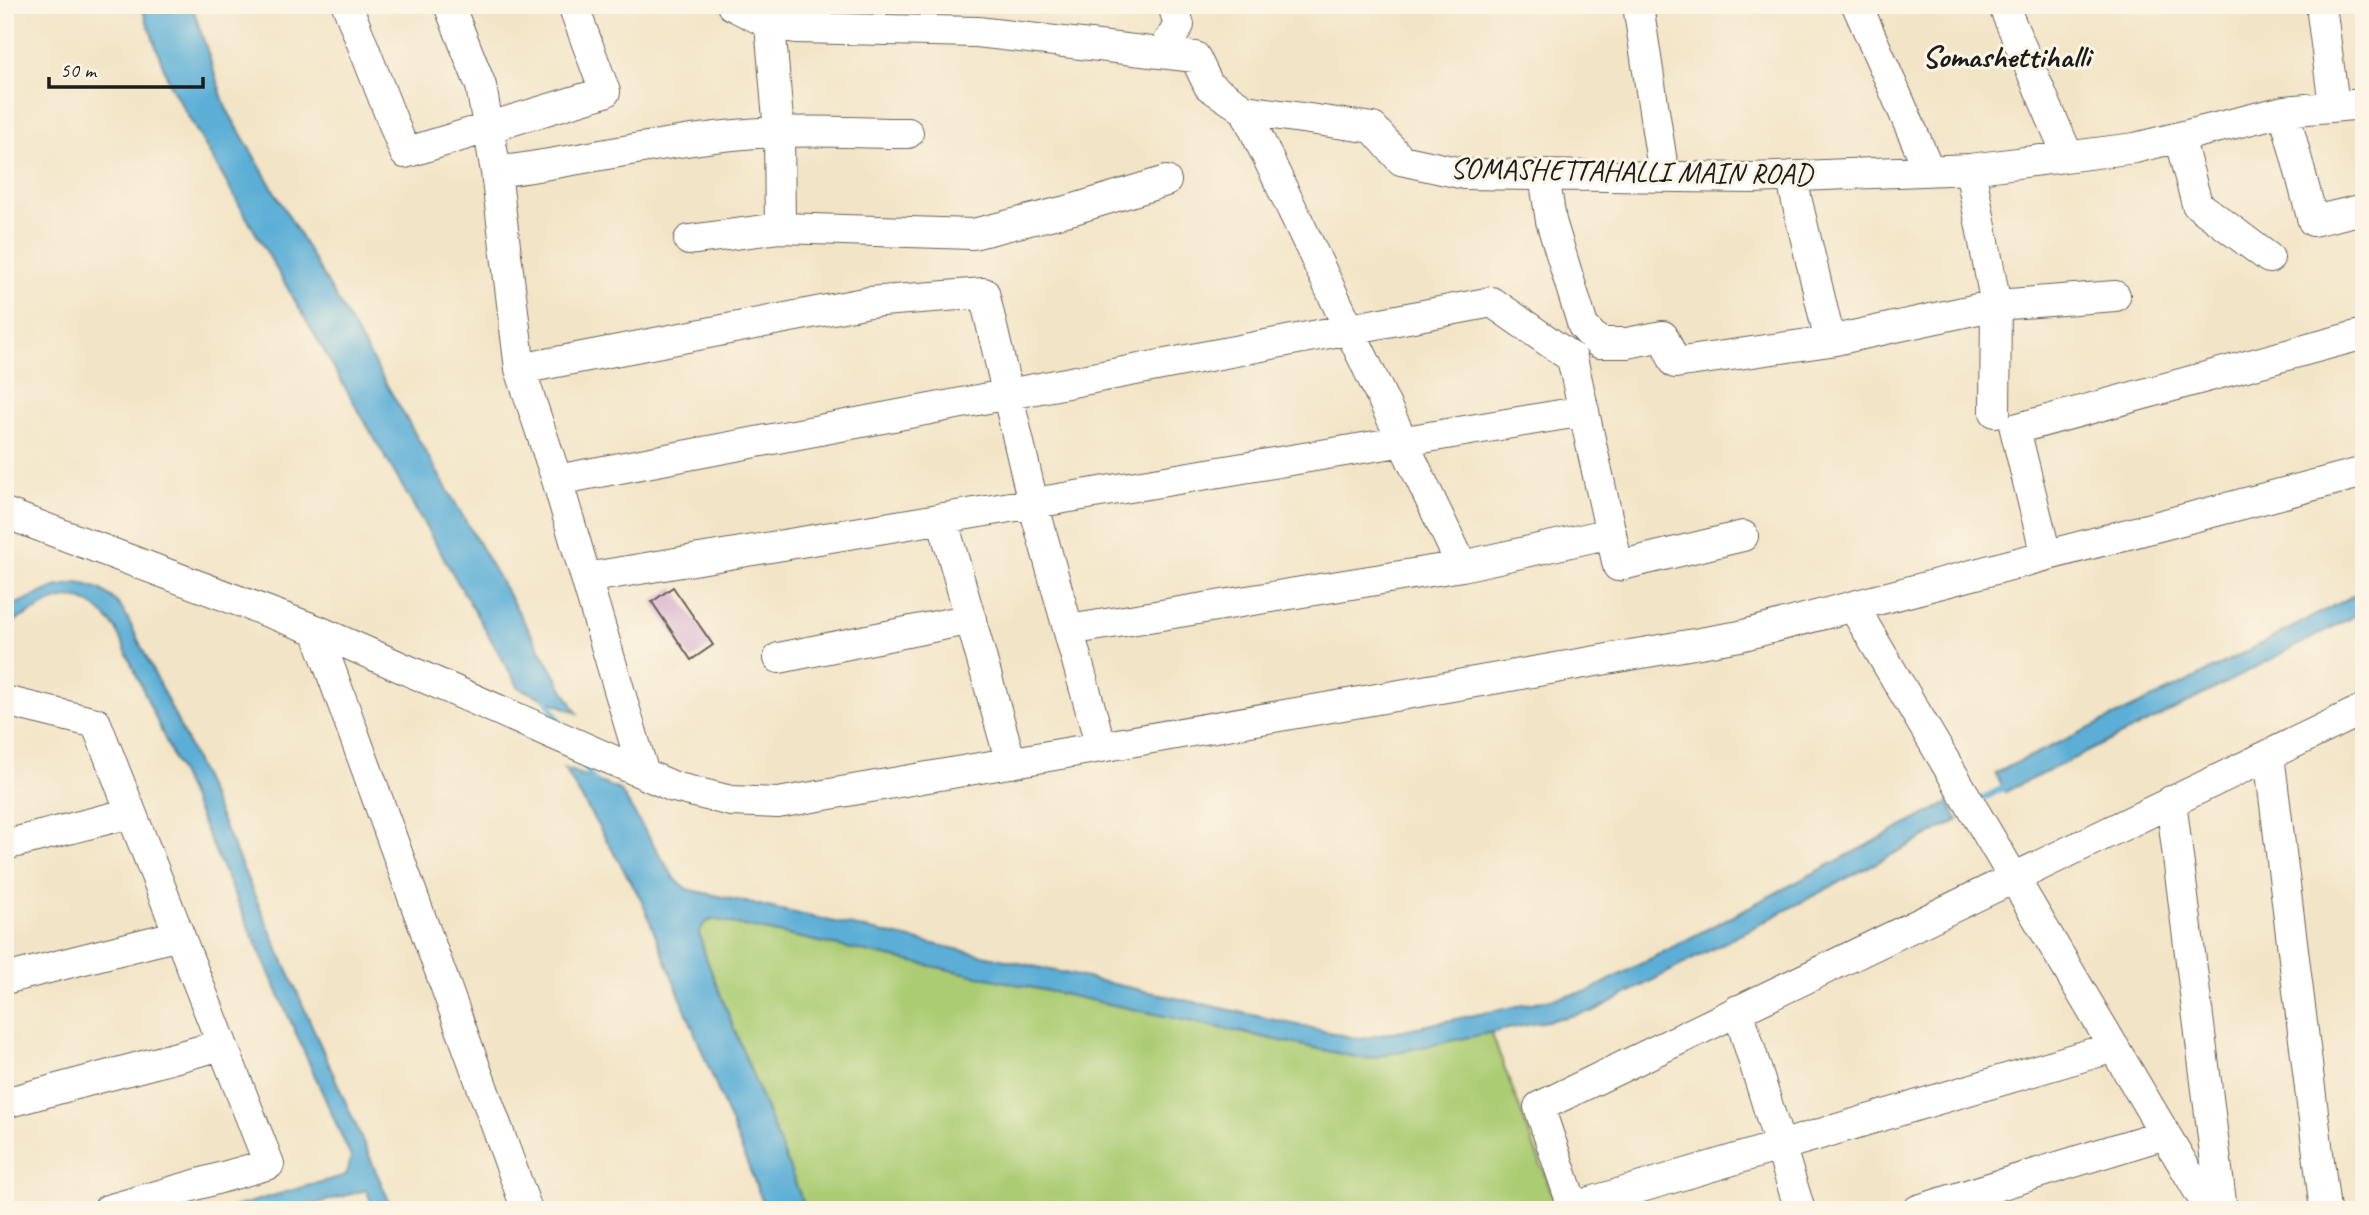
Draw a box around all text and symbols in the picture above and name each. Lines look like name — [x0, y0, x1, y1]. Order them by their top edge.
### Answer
district label: Somashettihalli — [1922, 36, 2095, 77]
scale bar — [49, 46, 203, 90]
text: 50 m — [60, 57, 98, 83]
street label: SOMASHETTAHALLI MAIN ROAD — [1450, 149, 1815, 193]

